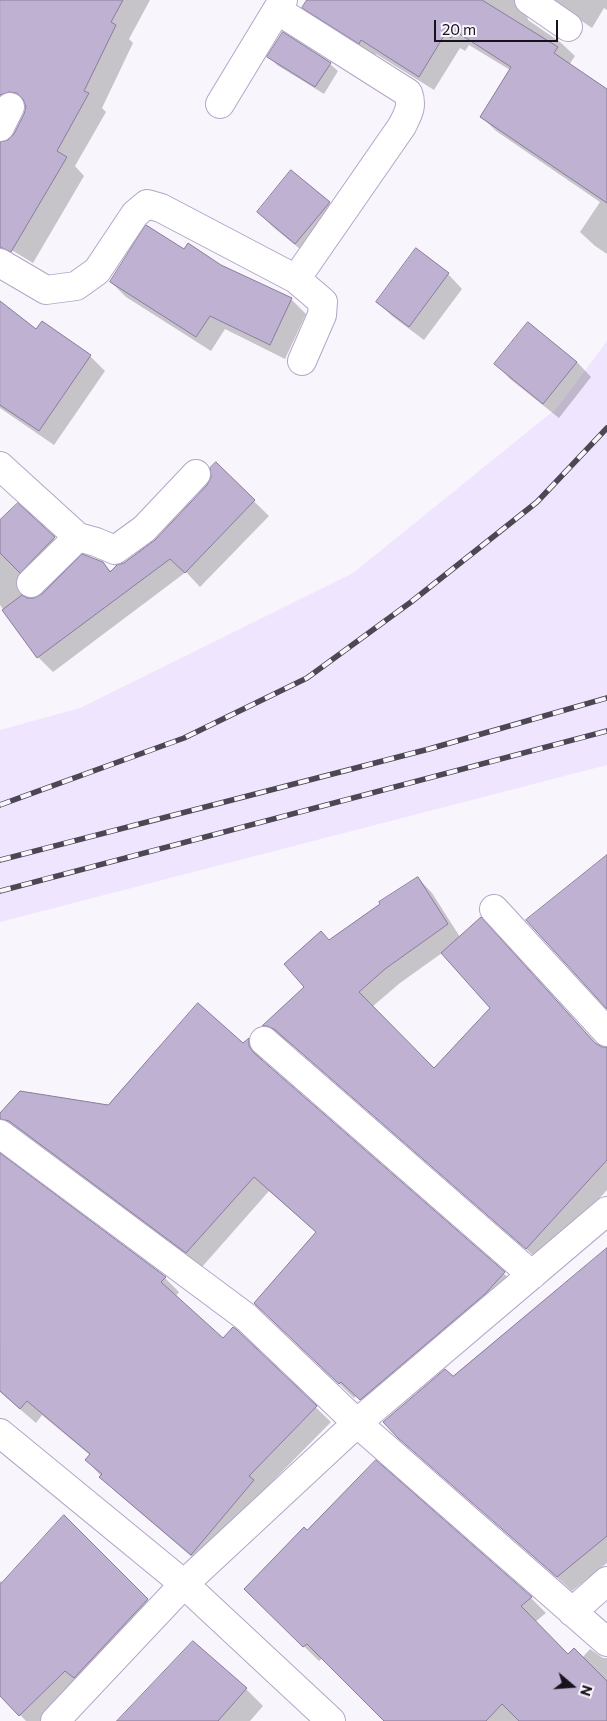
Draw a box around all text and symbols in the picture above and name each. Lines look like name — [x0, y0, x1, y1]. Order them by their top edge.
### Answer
scale bar — [437, 10, 561, 42]
text: 20 m — [442, 20, 476, 38]
north arrow — [547, 1661, 597, 1711]
text: N — [577, 1683, 596, 1698]

